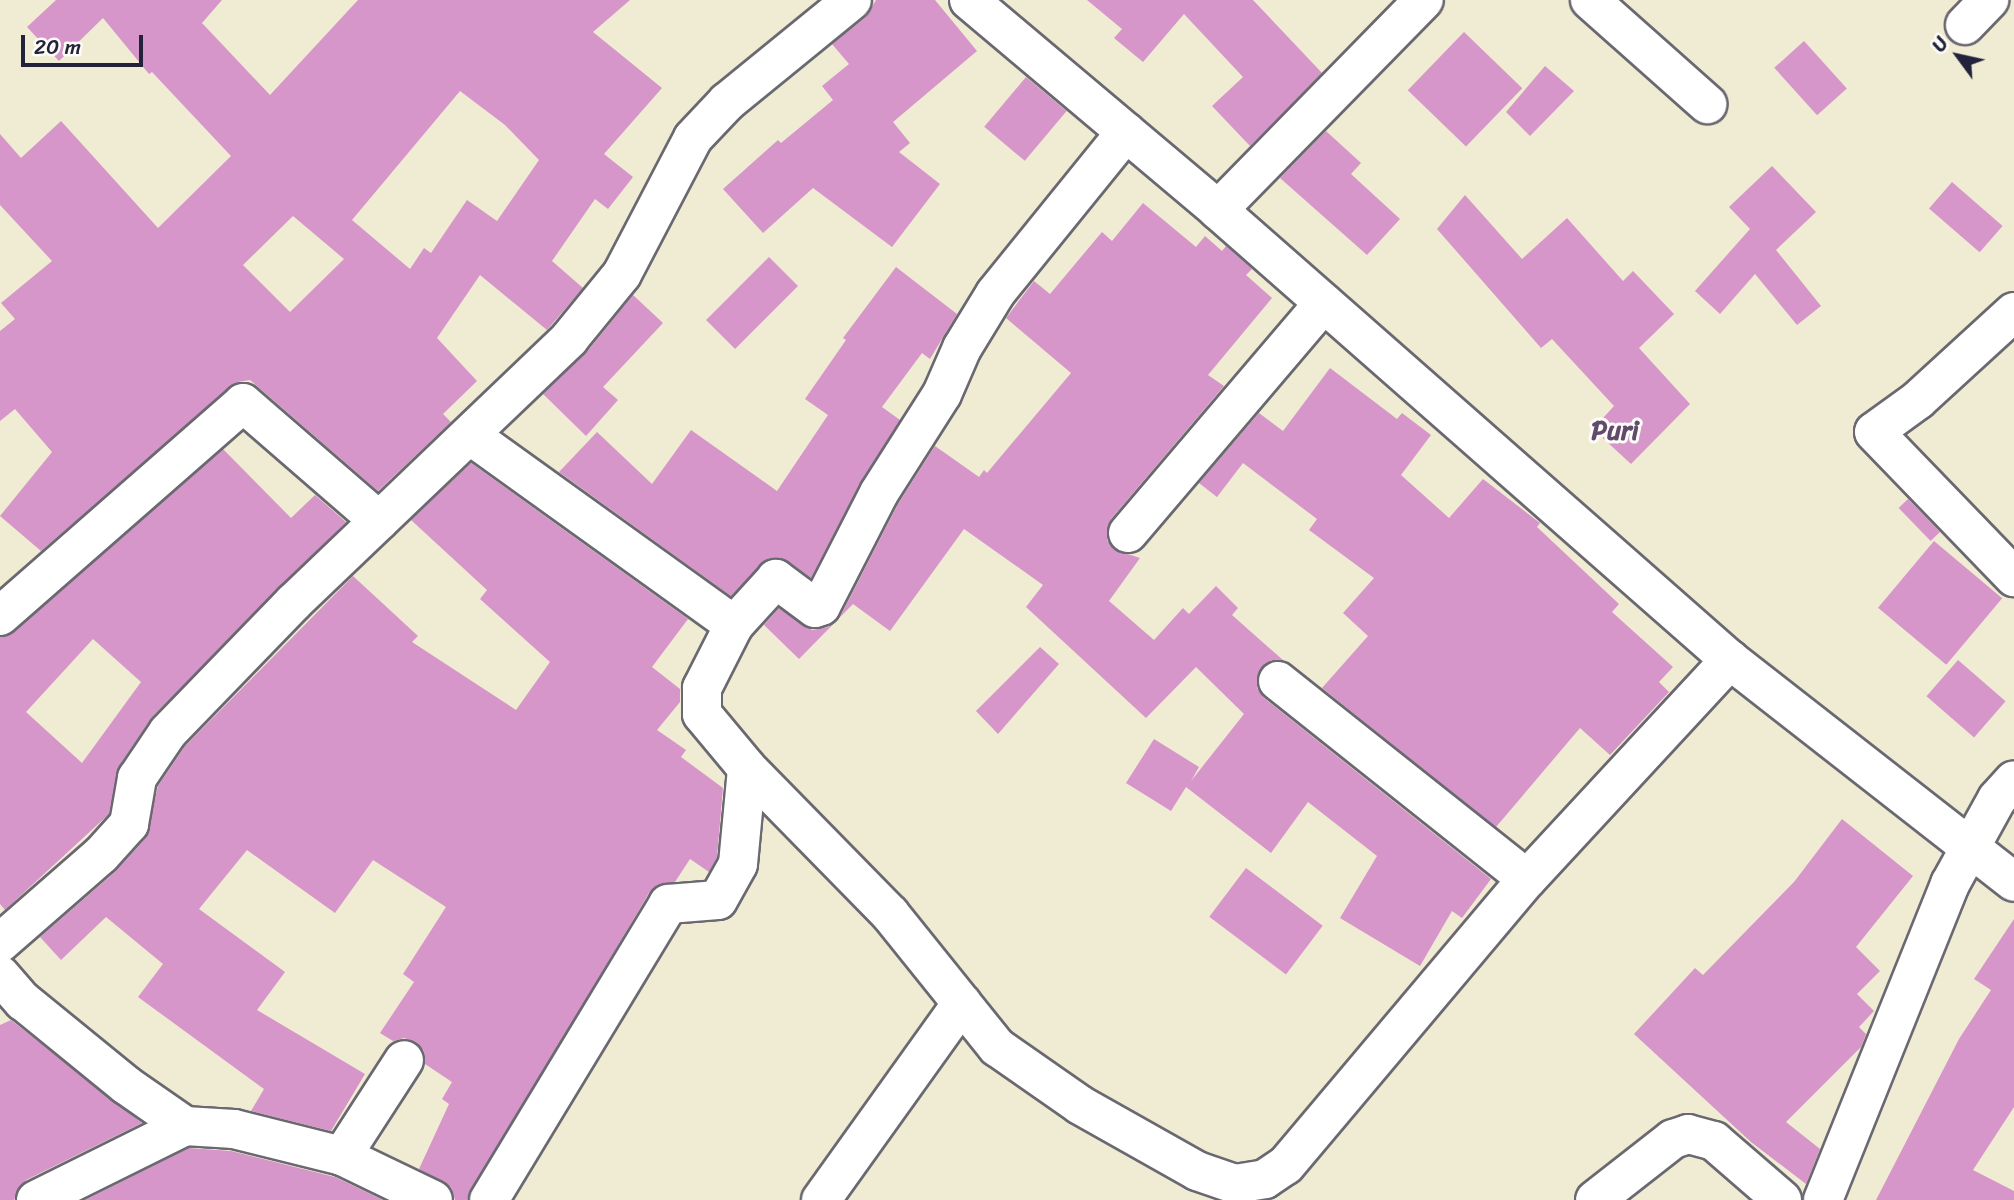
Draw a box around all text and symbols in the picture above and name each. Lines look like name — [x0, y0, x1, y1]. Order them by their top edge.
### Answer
scale bar — [24, 21, 147, 65]
north arrow — [1923, 21, 1993, 91]
text: 20 m — [34, 28, 81, 66]
text: U — [1923, 30, 1957, 59]
district label: Puri — [1591, 415, 1639, 447]

